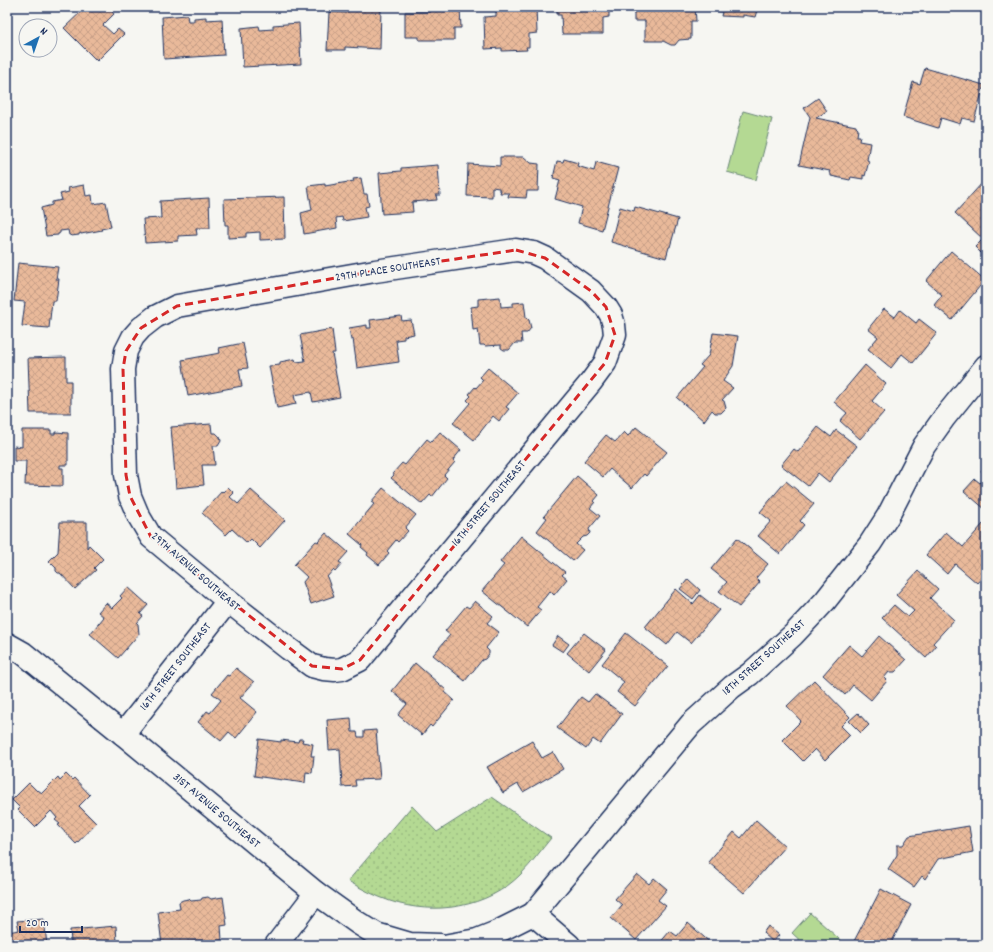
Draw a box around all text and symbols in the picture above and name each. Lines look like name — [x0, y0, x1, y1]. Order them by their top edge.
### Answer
north arrow — [18, 18, 58, 58]
text: N — [36, 24, 51, 40]
street label: 29TH PLACE SOUTHEAST — [334, 253, 442, 287]
street label: 16TH STREET SOUTHEAST — [448, 457, 530, 551]
street label: 29TH AVENUE SOUTHEAST — [147, 528, 243, 616]
street label: 18TH STREET SOUTHEAST — [719, 616, 809, 700]
street label: 16TH STREET SOUTHEAST — [136, 619, 216, 715]
street label: 31ST AVENUE SOUTHEAST — [169, 769, 264, 853]
scale bar — [20, 908, 82, 934]
text: 20 m — [26, 915, 49, 932]

